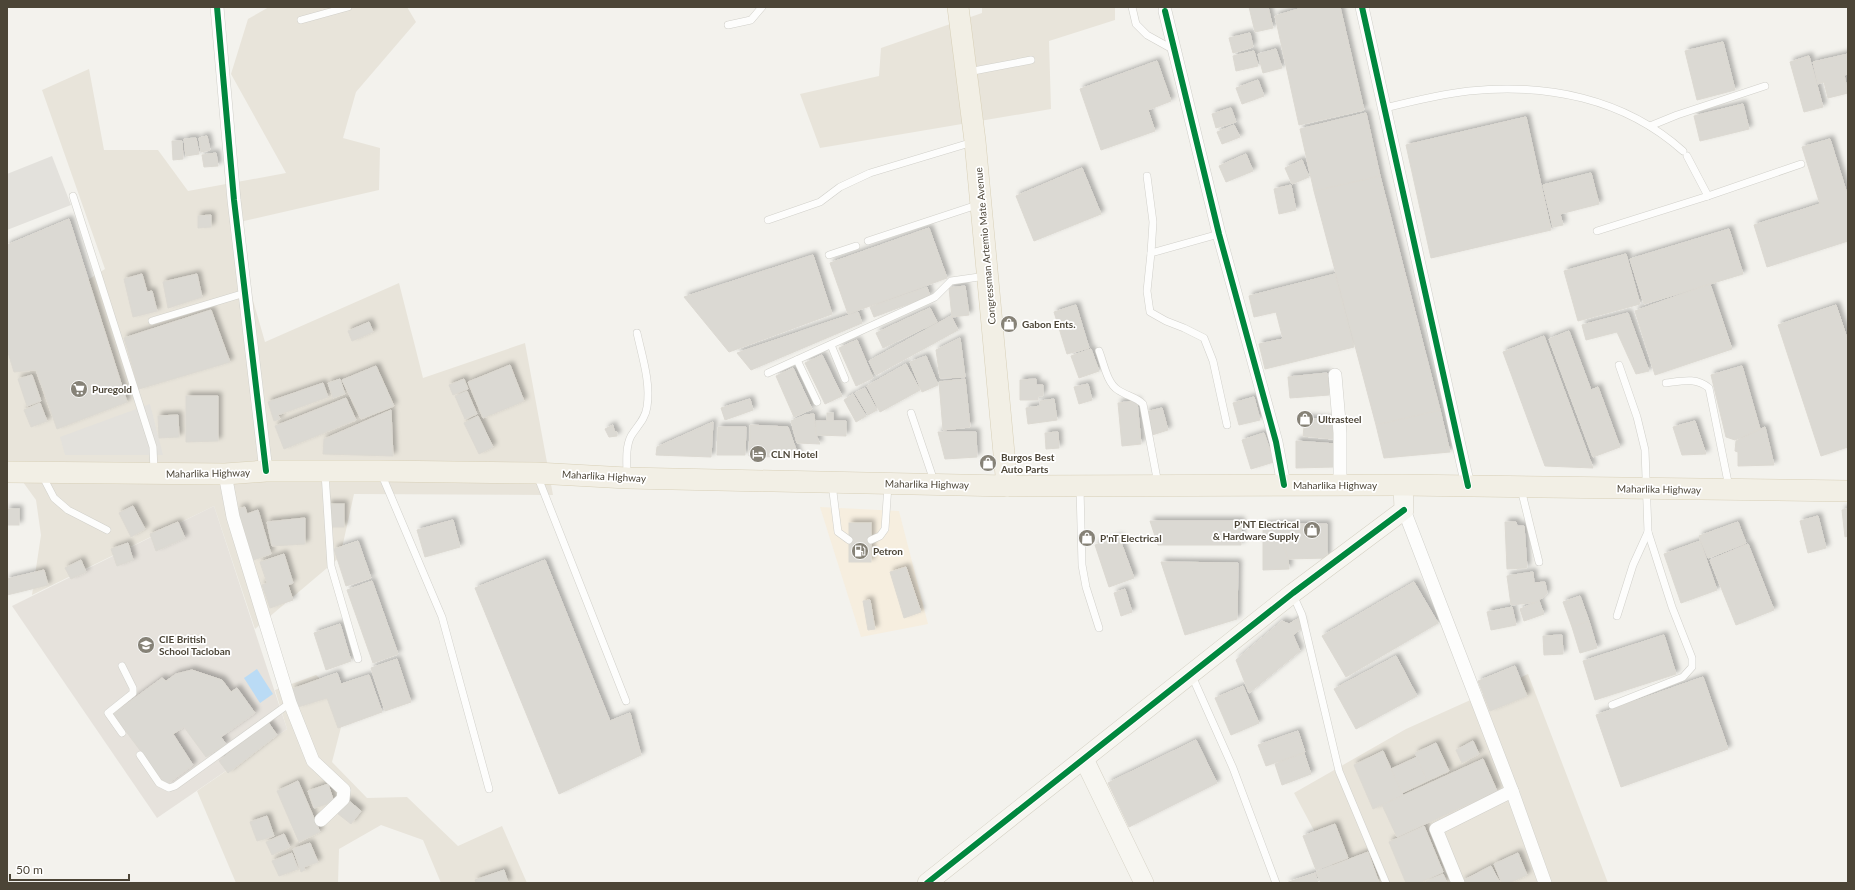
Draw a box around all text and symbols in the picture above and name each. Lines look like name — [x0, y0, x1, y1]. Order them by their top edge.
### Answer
street label: Congressman Artemio Mate Avenue — [972, 167, 998, 325]
shop icon: Gabon Ents. — [999, 314, 1019, 334]
place label: Gabon Ents. — [1022, 318, 1076, 330]
supermarket icon: Puregold — [69, 379, 89, 399]
place label: Puregold — [92, 383, 132, 395]
shop icon: Ultrasteel — [1295, 409, 1315, 429]
place label: Ultrasteel — [1318, 413, 1362, 425]
hotel icon: CLN Hotel — [748, 444, 768, 464]
place label: CLN Hotel — [771, 448, 818, 460]
place label: Burgos Best Auto Parts — [1000, 451, 1055, 475]
shop icon: Burgos Best Auto Parts — [978, 453, 998, 473]
street label: Maharlika Highway — [166, 466, 251, 480]
street label: Maharlika Highway — [562, 468, 647, 484]
street label: Maharlika Highway — [885, 477, 970, 491]
street label: Maharlika Highway — [1293, 479, 1378, 491]
street label: Maharlika Highway — [1617, 482, 1702, 496]
place label: P'NT Electrical & Hardware Supply — [1213, 518, 1300, 542]
shop icon: P'NT Electrical & Hardware Supply — [1302, 520, 1322, 540]
shop icon: P'nT Electrical — [1077, 528, 1097, 548]
place label: P'nT Electrical — [1100, 532, 1162, 544]
fuel station icon: Petron — [850, 541, 870, 561]
place label: Petron — [873, 545, 903, 557]
place label: CIE British School Tacloban — [159, 633, 231, 657]
school or university icon: CIE British School Tacloban — [136, 635, 156, 655]
scale bar — [10, 856, 129, 882]
text: 50 m — [16, 862, 43, 877]

